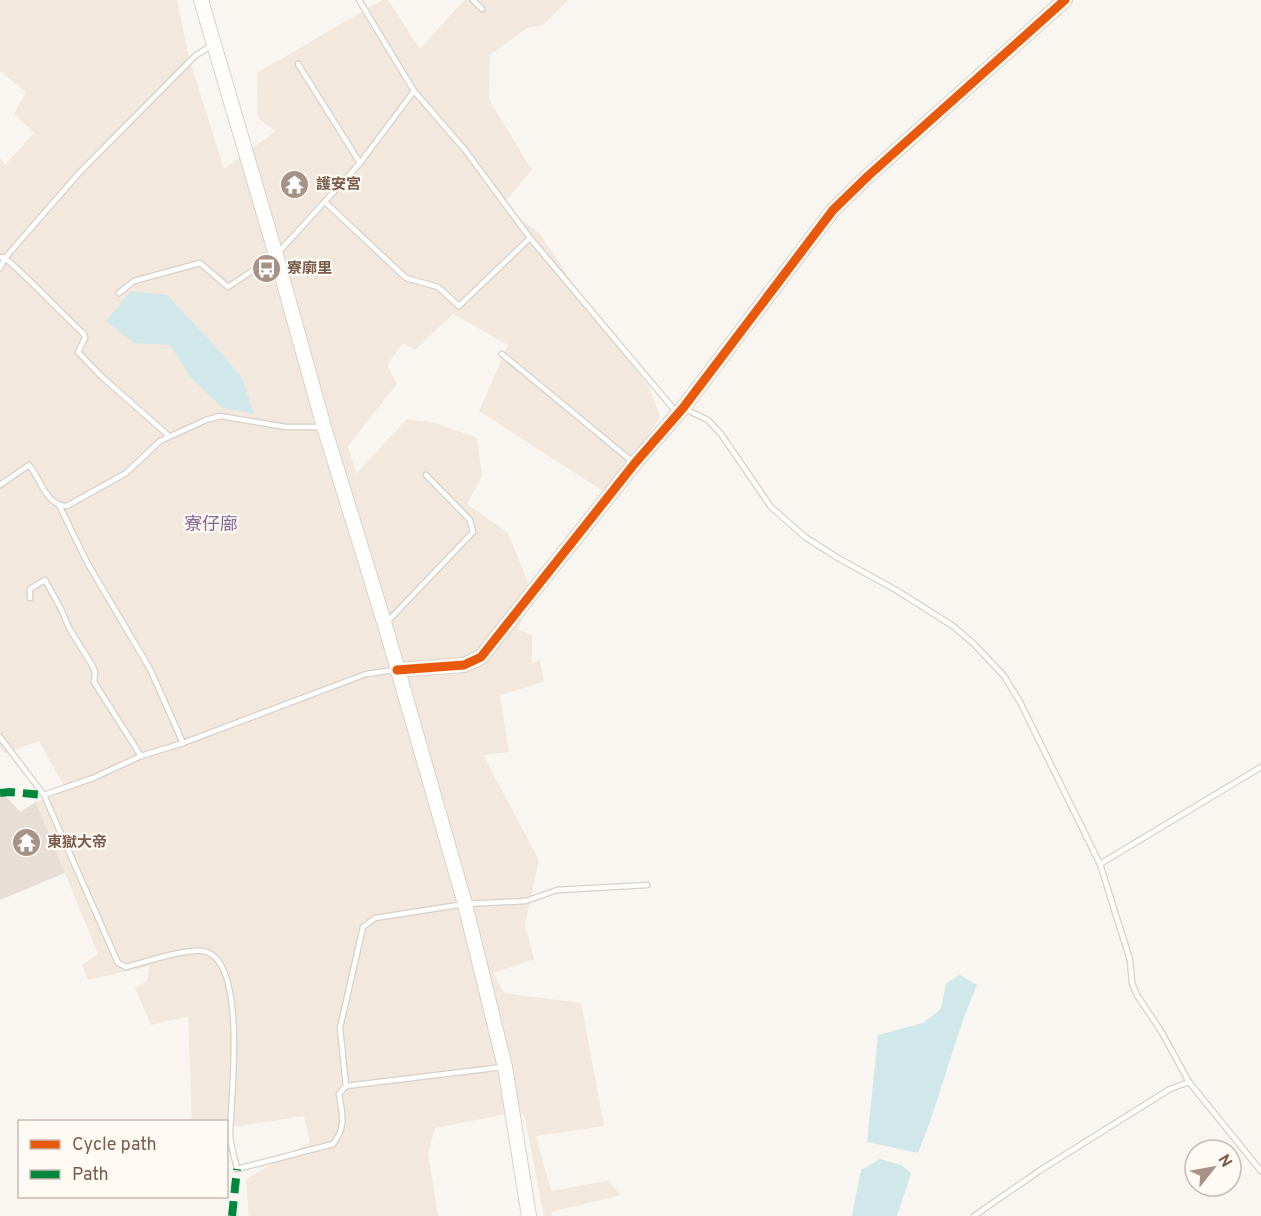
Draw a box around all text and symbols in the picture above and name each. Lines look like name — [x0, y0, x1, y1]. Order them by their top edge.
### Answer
temple icon: 護安宮 — [279, 168, 311, 200]
place label: 護安宮 — [316, 175, 361, 195]
bus stop icon: 寮廓里 — [250, 252, 282, 284]
place label: 寮廓里 — [287, 260, 332, 279]
district label: 寮仔廍 — [184, 514, 238, 537]
temple icon: 東獄大帝 — [10, 826, 42, 858]
place label: 東獄大帝 — [47, 833, 107, 853]
legend — [18, 1120, 228, 1198]
text: Cycle path — [72, 1134, 157, 1157]
north arrow — [1183, 1138, 1243, 1198]
text: N — [1213, 1151, 1236, 1171]
text: Path — [72, 1164, 109, 1187]

